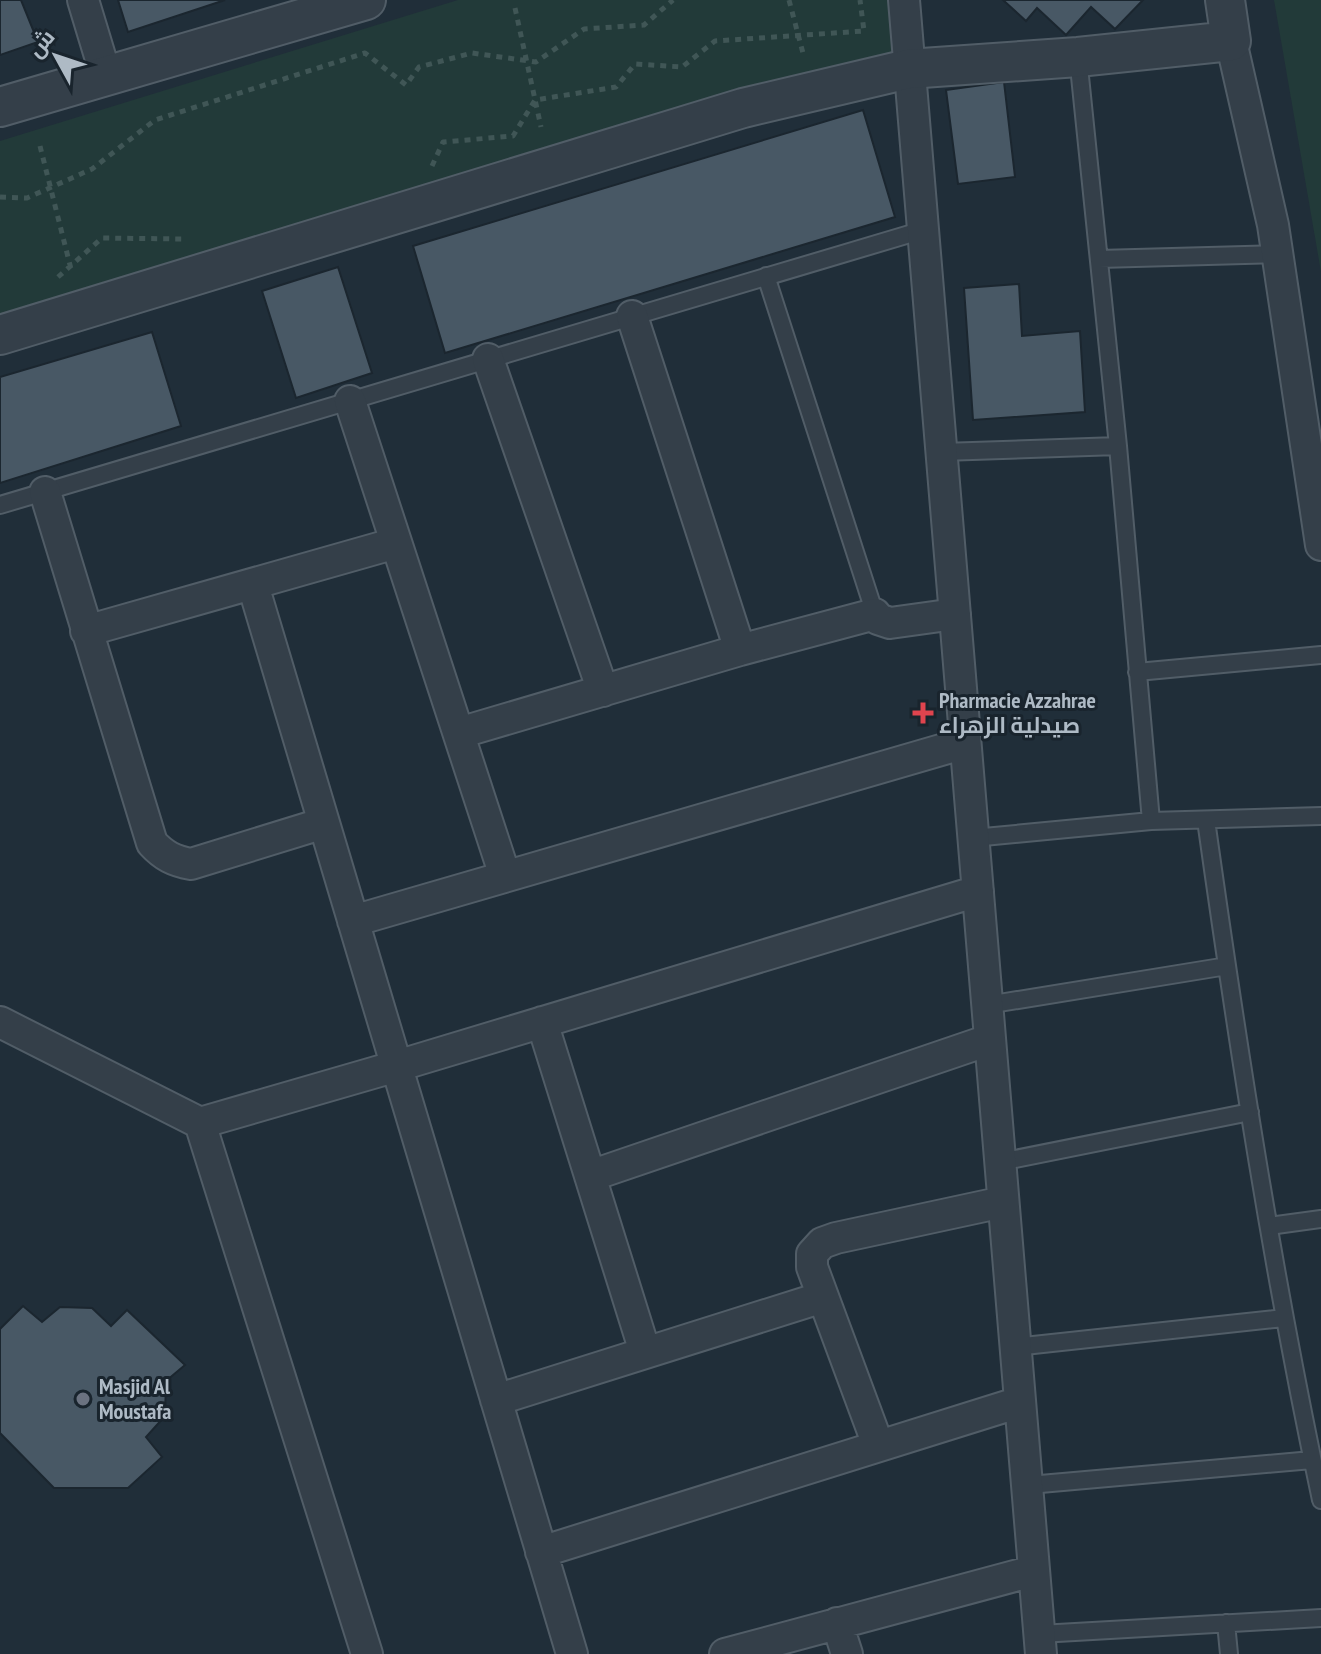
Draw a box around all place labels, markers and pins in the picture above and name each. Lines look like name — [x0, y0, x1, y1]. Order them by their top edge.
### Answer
place label: Pharmacie Azzahrae صيدلية الزهراء — [939, 686, 1096, 739]
marker: Pharmacie Azzahrae صيدلية الزهراء — [914, 704, 932, 722]
place label: Masjid Al Moustafa — [99, 1372, 171, 1425]
marker: Masjid Al Moustafa — [74, 1390, 92, 1408]

